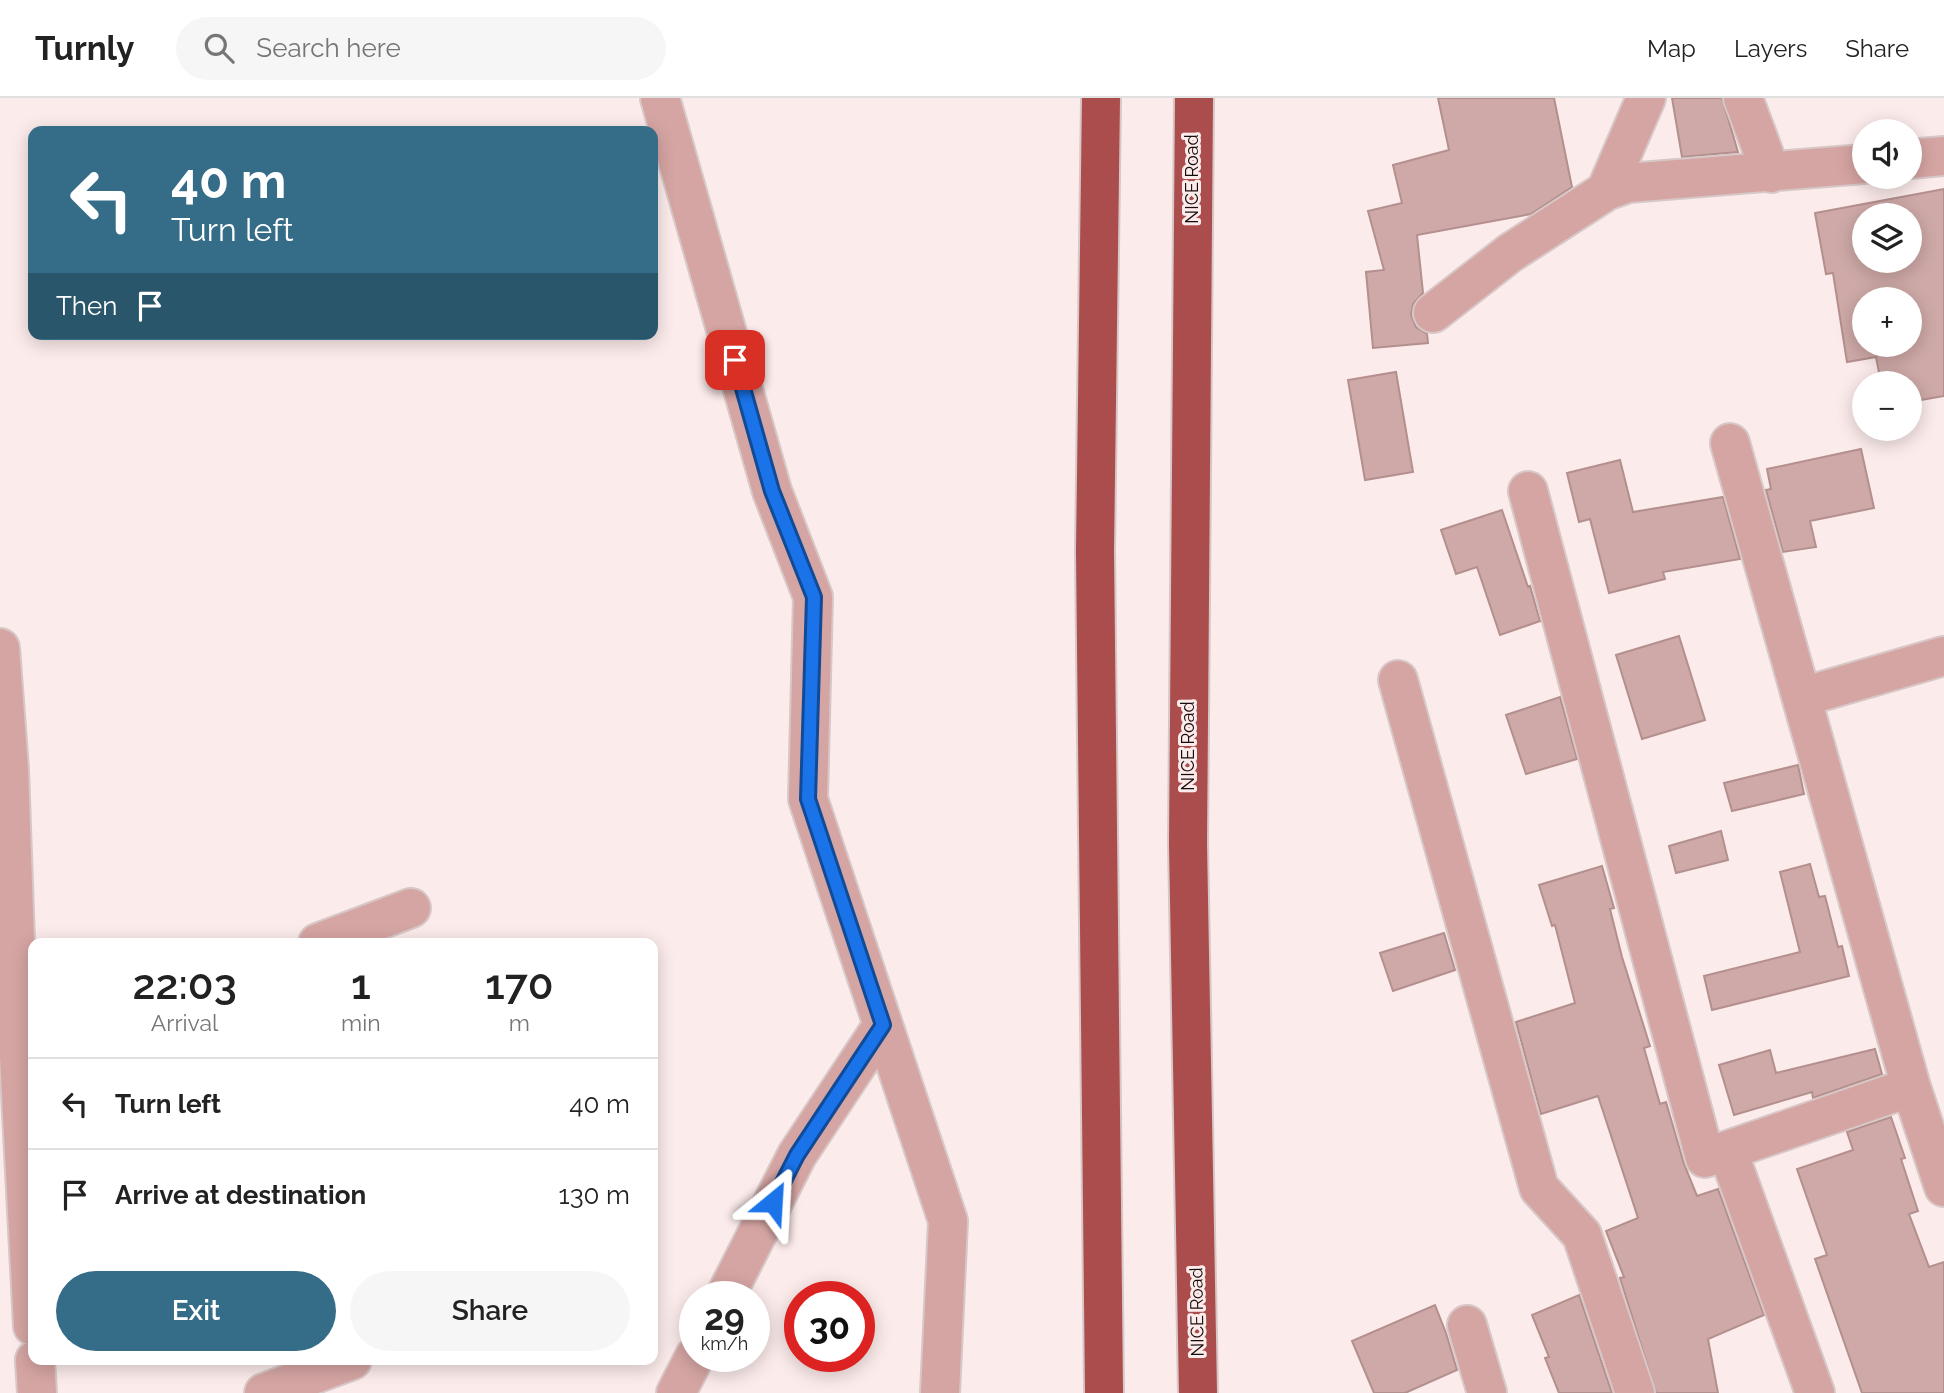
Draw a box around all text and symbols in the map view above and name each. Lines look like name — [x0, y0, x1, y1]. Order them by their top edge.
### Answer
search box — [176, 17, 666, 80]
text: Turnly — [35, 29, 134, 68]
icon: search — [200, 29, 238, 67]
text: Search here — [256, 33, 401, 63]
text: Map — [1647, 34, 1696, 63]
text: Layers — [1734, 34, 1807, 63]
text: Share — [1845, 34, 1909, 63]
map controls — [1852, 119, 1922, 441]
button: sound — [1852, 119, 1922, 189]
street label: NICE Road — [1181, 134, 1202, 224]
text: 40 m — [171, 152, 286, 209]
icon: left — [56, 154, 147, 245]
button: layers — [1852, 203, 1922, 273]
text: Turn left — [171, 211, 293, 248]
icon: arrive — [131, 287, 169, 325]
button: + — [1852, 287, 1922, 357]
text: Then — [56, 291, 117, 321]
pin — [705, 330, 765, 390]
icon: arrive — [716, 341, 754, 379]
button: − — [1852, 371, 1922, 441]
street label: NICE Road — [1177, 701, 1198, 791]
text: 22:03 — [132, 960, 237, 1009]
text: 1 — [351, 960, 371, 1009]
text: 170 — [485, 960, 554, 1009]
text: Arrival — [151, 1009, 218, 1036]
text: min — [341, 1009, 381, 1036]
text: m — [509, 1009, 530, 1036]
icon: left — [56, 1085, 94, 1123]
text: Turn left — [115, 1089, 221, 1119]
text: 40 m — [569, 1089, 630, 1119]
position arrow — [736, 1165, 810, 1239]
icon: arrive — [56, 1176, 94, 1214]
text: Arrive at destination — [115, 1180, 366, 1210]
text: 130 m — [559, 1180, 630, 1210]
street label: NICE Road — [1185, 1267, 1208, 1357]
button: Exit — [56, 1271, 336, 1351]
button: Share — [350, 1271, 630, 1351]
speed limit sign: 30 — [784, 1281, 875, 1372]
text: 29 — [704, 1297, 745, 1338]
text: km/h — [701, 1333, 748, 1354]

